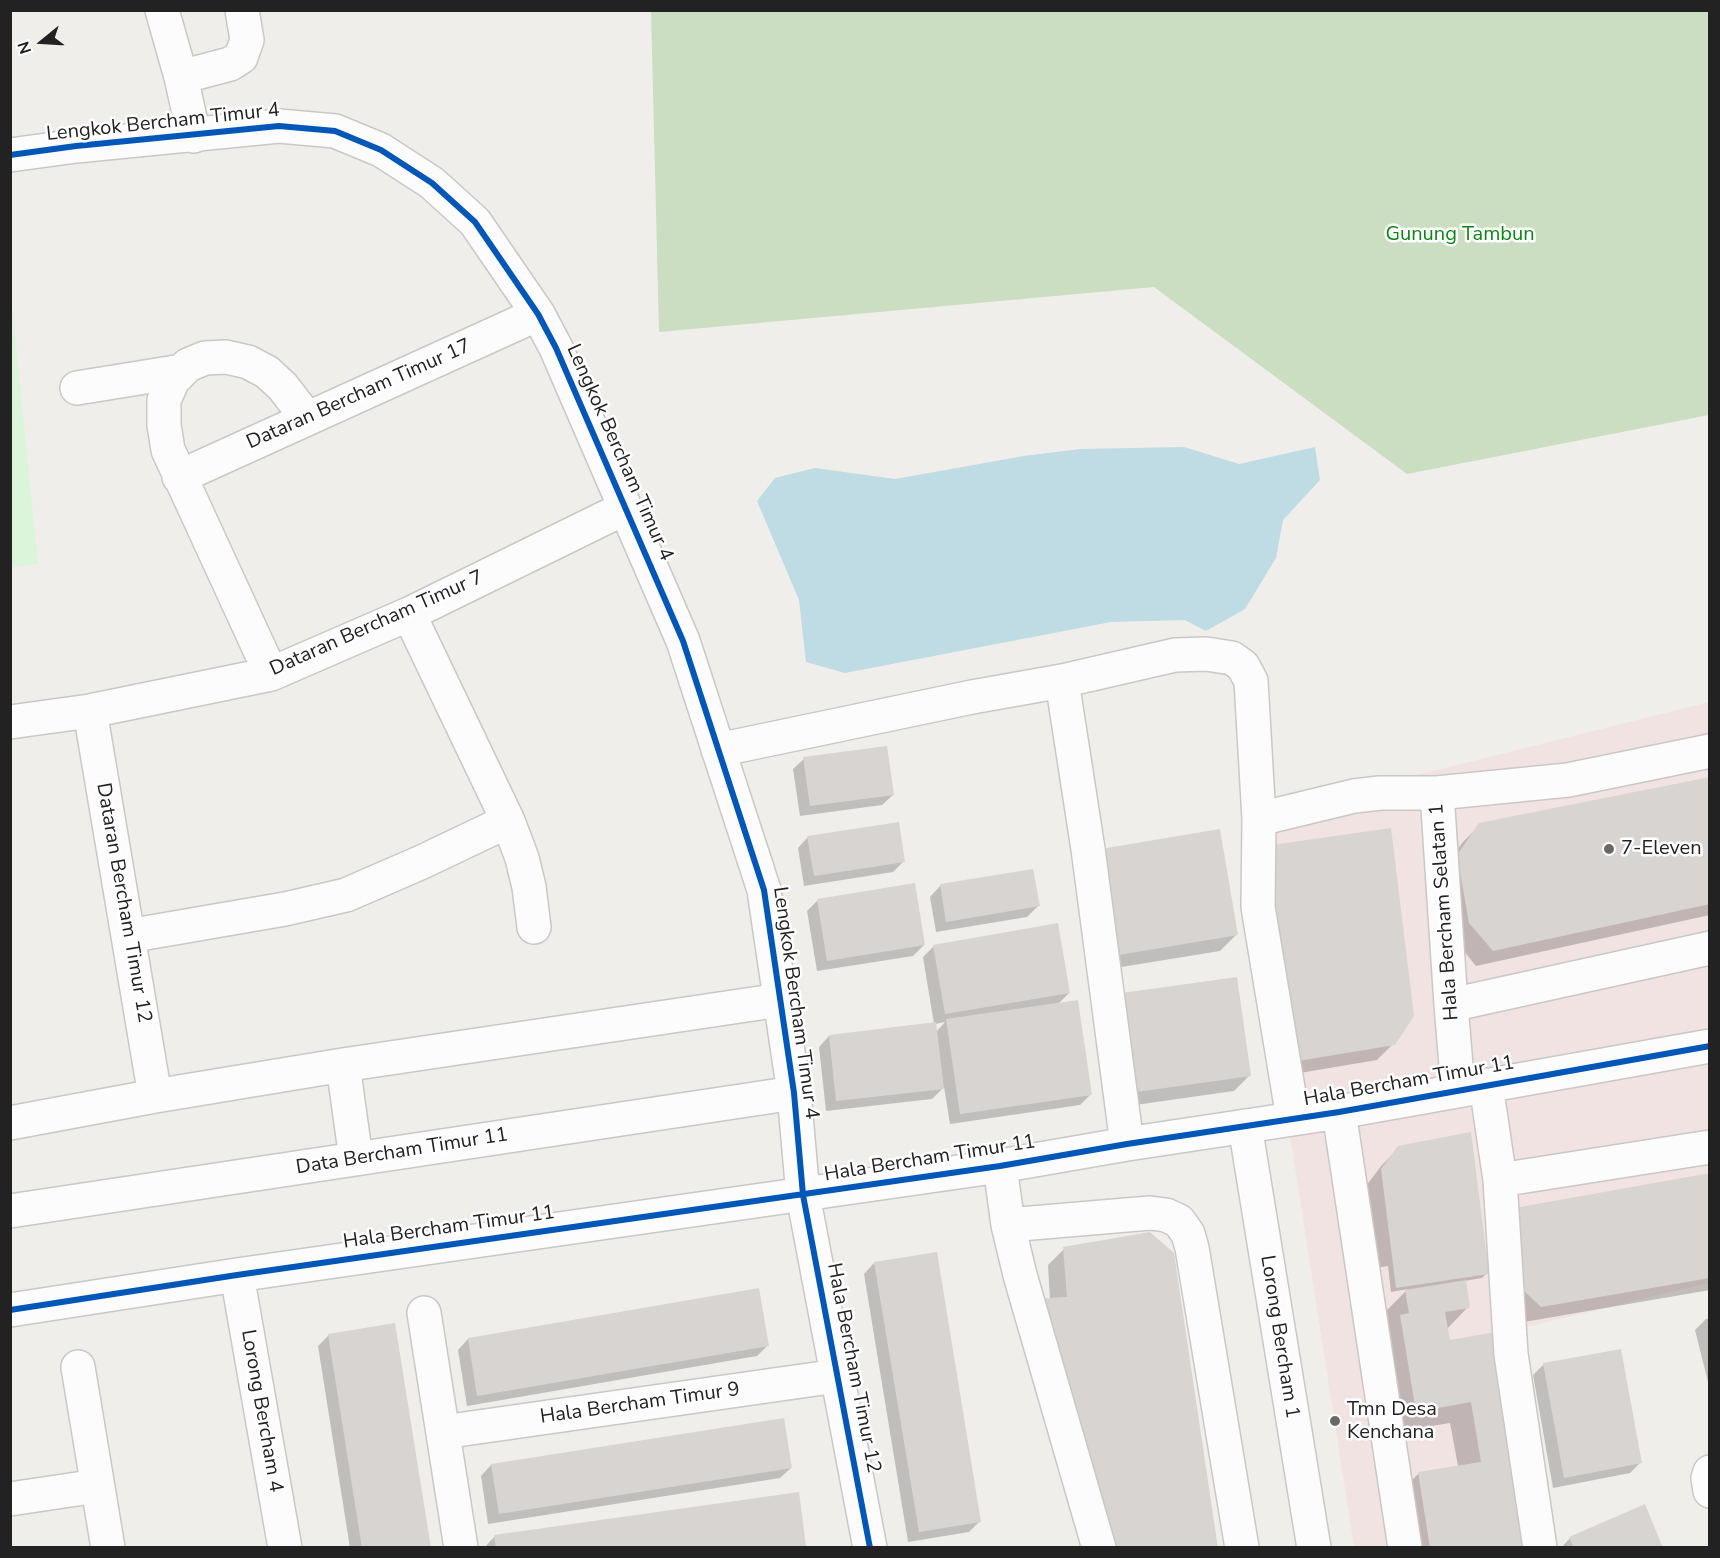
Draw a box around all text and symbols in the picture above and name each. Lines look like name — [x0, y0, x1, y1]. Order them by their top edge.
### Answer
north arrow — [12, 12, 72, 72]
text: N — [13, 38, 37, 57]
street label: Lengkok Bercham Timur 4 — [45, 99, 281, 147]
park label: Gunung Tambun — [1385, 223, 1535, 247]
street label: Dataran Bercham Timur 17 — [243, 335, 475, 455]
street label: Lengkok Bercham Timur 4 — [560, 341, 678, 565]
street label: Dataran Bercham Timur 7 — [267, 566, 487, 682]
street label: Dataran Bercham Timur 12 — [90, 781, 156, 1025]
street label: Hala Bercham Selatan 1 — [1425, 803, 1465, 1021]
place label: 7-Eleven — [1621, 837, 1702, 861]
marker: 7-Eleven — [1602, 842, 1616, 856]
street label: Lengkok Bercham Timur 4 — [767, 885, 823, 1121]
street label: Hala Bercham Timur 11 — [1302, 1052, 1516, 1112]
street label: Data Bercham Timur 11 — [294, 1123, 510, 1181]
street label: Hala Bercham Timur 11 — [823, 1130, 1037, 1188]
street label: Hala Bercham Timur 11 — [342, 1201, 556, 1255]
street label: Lorong Bercham 1 — [1254, 1254, 1304, 1420]
street label: Hala Bercham Timur 12 — [821, 1261, 885, 1475]
street label: Lorong Bercham 4 — [235, 1328, 287, 1494]
street label: Hala Bercham Timur 9 — [539, 1378, 741, 1430]
place label: Tmn Desa Kenchana — [1347, 1398, 1437, 1445]
marker: Tmn Desa Kenchana — [1328, 1414, 1342, 1428]

